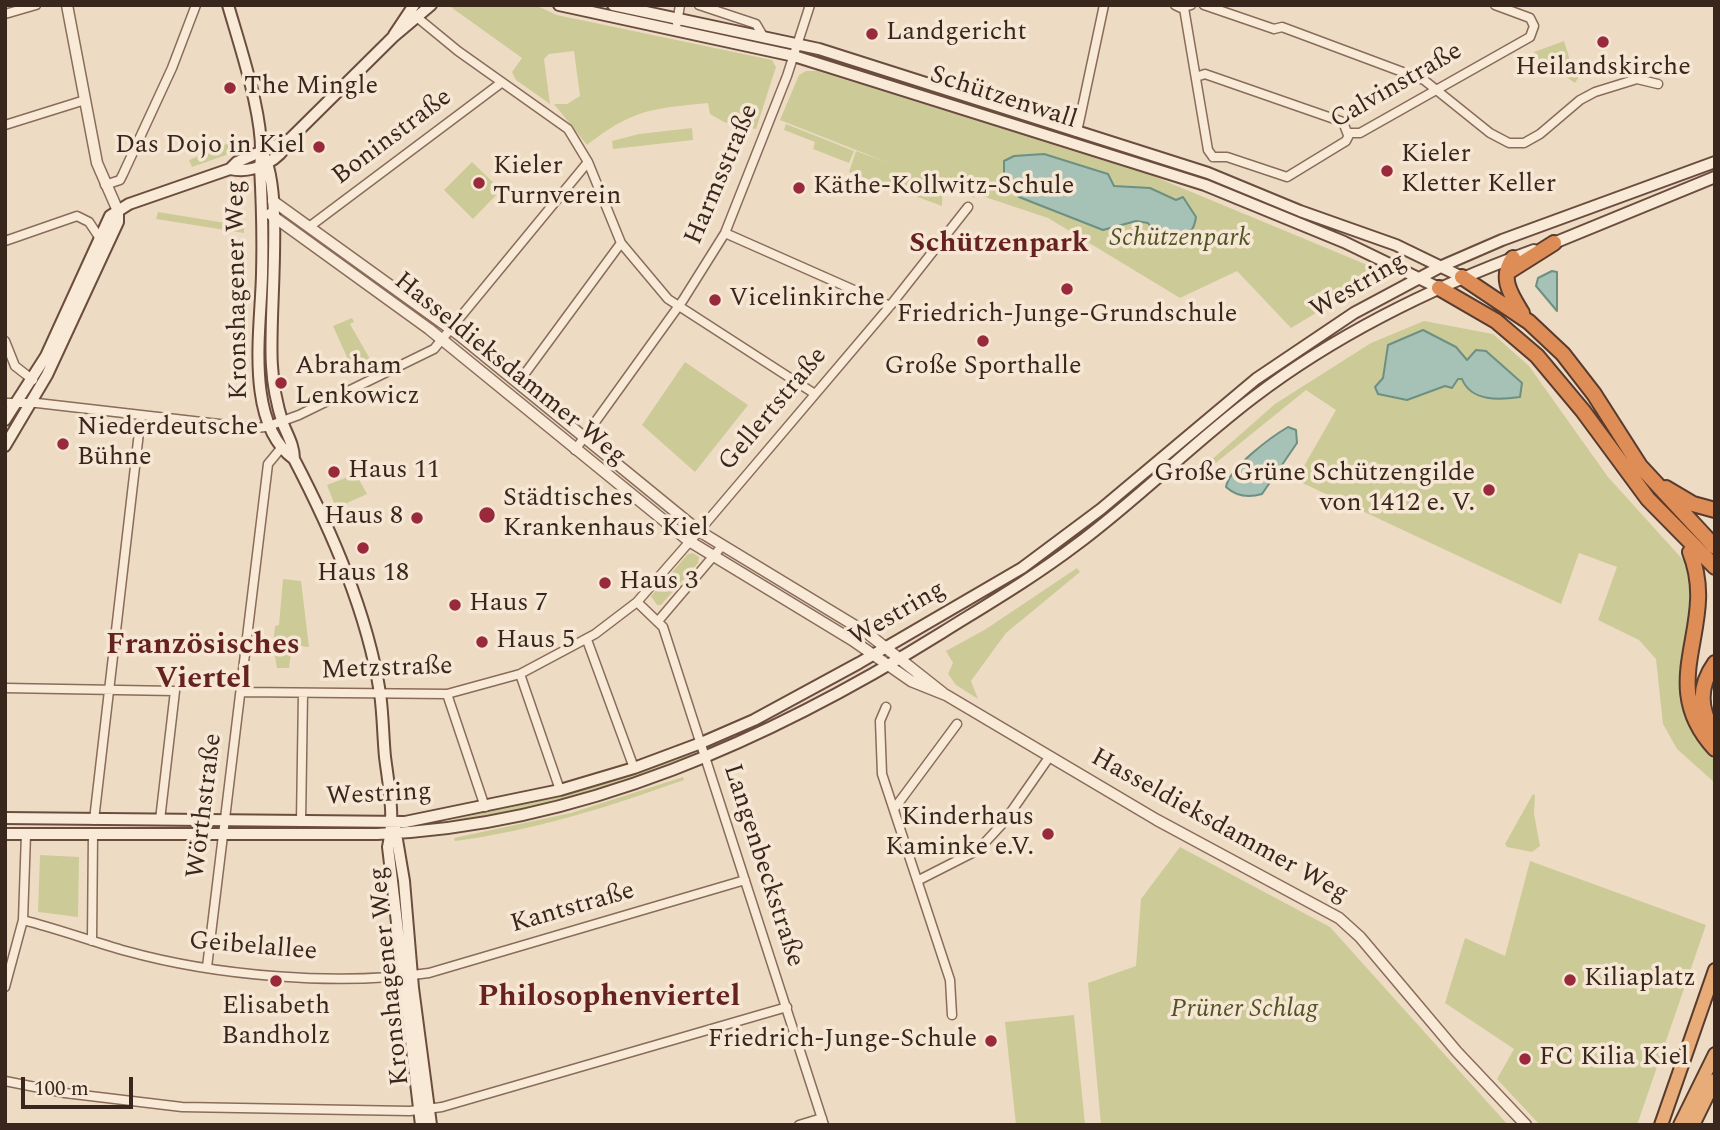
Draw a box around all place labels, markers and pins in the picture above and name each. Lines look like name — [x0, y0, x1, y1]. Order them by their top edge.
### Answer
place label: Landgericht — [886, 18, 1027, 50]
marker: Landgericht — [864, 26, 880, 42]
marker: Heilandskirche — [1595, 34, 1611, 50]
place label: Heilandskirche — [1515, 53, 1691, 85]
place label: The Mingle — [244, 72, 378, 104]
marker: The Mingle — [222, 80, 238, 96]
place label: Das Dojo in Kiel — [115, 131, 305, 163]
marker: Das Dojo in Kiel — [311, 139, 327, 155]
place label: Kieler Kletter Keller — [1401, 140, 1556, 202]
place label: Kieler Turnverein — [493, 152, 621, 214]
marker: Kieler Kletter Keller — [1379, 163, 1395, 179]
place label: Käthe-Kollwitz-Schule — [813, 172, 1074, 204]
marker: Kieler Turnverein — [471, 175, 487, 191]
marker: Käthe-Kollwitz-Schule — [791, 180, 807, 196]
marker: Friedrich-Junge-Grundschule — [1059, 281, 1075, 297]
place label: Vicelinkirche — [729, 284, 885, 316]
marker: Vicelinkirche — [707, 292, 723, 308]
place label: Friedrich-Junge-Grundschule — [897, 300, 1237, 332]
marker: Große Sporthalle — [975, 333, 991, 349]
place label: Abraham Lenkowicz — [295, 352, 420, 414]
place label: Große Sporthalle — [884, 352, 1082, 384]
marker: Abraham Lenkowicz — [273, 375, 289, 391]
place label: Niederdeutsche Bühne — [77, 413, 258, 474]
marker: Niederdeutsche Bühne — [55, 436, 71, 452]
place label: Haus 11 — [348, 456, 440, 488]
place label: Große Grüne Schützengilde von 1412 e. V. — [1154, 459, 1475, 520]
marker: Haus 11 — [326, 464, 342, 480]
marker: Große Grüne Schützengilde von 1412 e. V. — [1481, 482, 1497, 498]
place label: Städtisches Krankenhaus Kiel — [503, 484, 709, 546]
place label: Haus 8 — [324, 502, 403, 534]
marker: Städtisches Krankenhaus Kiel — [477, 505, 497, 525]
marker: Haus 8 — [409, 510, 425, 526]
marker: Haus 18 — [355, 540, 371, 556]
place label: Haus 18 — [317, 559, 409, 591]
place label: Haus 3 — [619, 567, 698, 599]
marker: Haus 3 — [597, 575, 613, 591]
place label: Haus 7 — [469, 589, 548, 621]
marker: Haus 7 — [447, 597, 463, 613]
place label: Haus 5 — [496, 626, 575, 658]
marker: Haus 5 — [474, 634, 490, 650]
place label: Kinderhaus Kaminke e.V. — [885, 803, 1034, 864]
marker: Kinderhaus Kaminke e.V. — [1040, 826, 1056, 842]
place label: Kiliaplatz — [1584, 964, 1696, 996]
marker: Kiliaplatz — [1562, 972, 1578, 988]
marker: Elisabeth Bandholz — [268, 973, 284, 989]
place label: Elisabeth Bandholz — [222, 992, 330, 1054]
place label: Friedrich-Junge-Schule — [708, 1025, 977, 1057]
marker: Friedrich-Junge-Schule — [983, 1033, 999, 1049]
place label: FC Kilia Kiel — [1539, 1043, 1689, 1075]
marker: FC Kilia Kiel — [1517, 1051, 1533, 1067]

